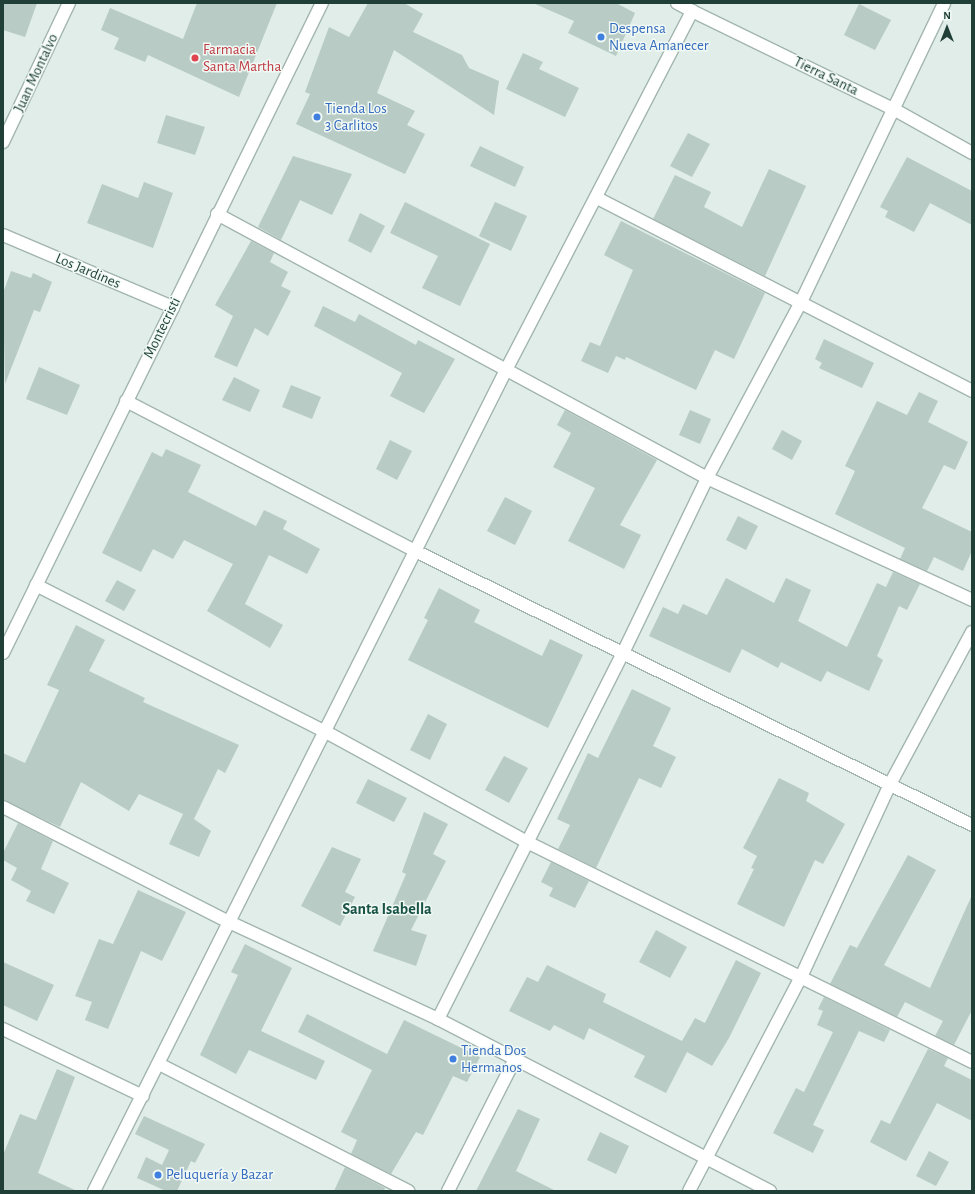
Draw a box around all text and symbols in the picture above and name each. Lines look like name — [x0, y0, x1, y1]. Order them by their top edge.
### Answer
north arrow — [927, 8, 967, 48]
text: N — [943, 10, 951, 21]
place label: Despensa Nueva Amanecer — [609, 19, 709, 54]
street label: Juan Montalvo — [10, 31, 62, 115]
marker: Despensa Nueva Amanecer — [596, 32, 606, 42]
place label: Farmacia Santa Martha — [203, 40, 281, 75]
marker: Farmacia Santa Martha — [190, 53, 200, 63]
street label: Tierra Santa — [791, 53, 861, 99]
place label: Tienda Los 3 Carlitos — [325, 99, 387, 134]
marker: Tienda Los 3 Carlitos — [312, 112, 322, 122]
street label: Los Jardines — [53, 249, 123, 293]
street label: Montecristi — [139, 294, 185, 362]
district label: Santa Isabella — [342, 899, 432, 919]
place label: Tienda Dos Hermanos — [461, 1041, 526, 1076]
marker: Tienda Dos Hermanos — [448, 1054, 458, 1064]
place label: Peluquería y Bazar — [166, 1166, 273, 1184]
marker: Peluquería y Bazar — [153, 1170, 163, 1180]

